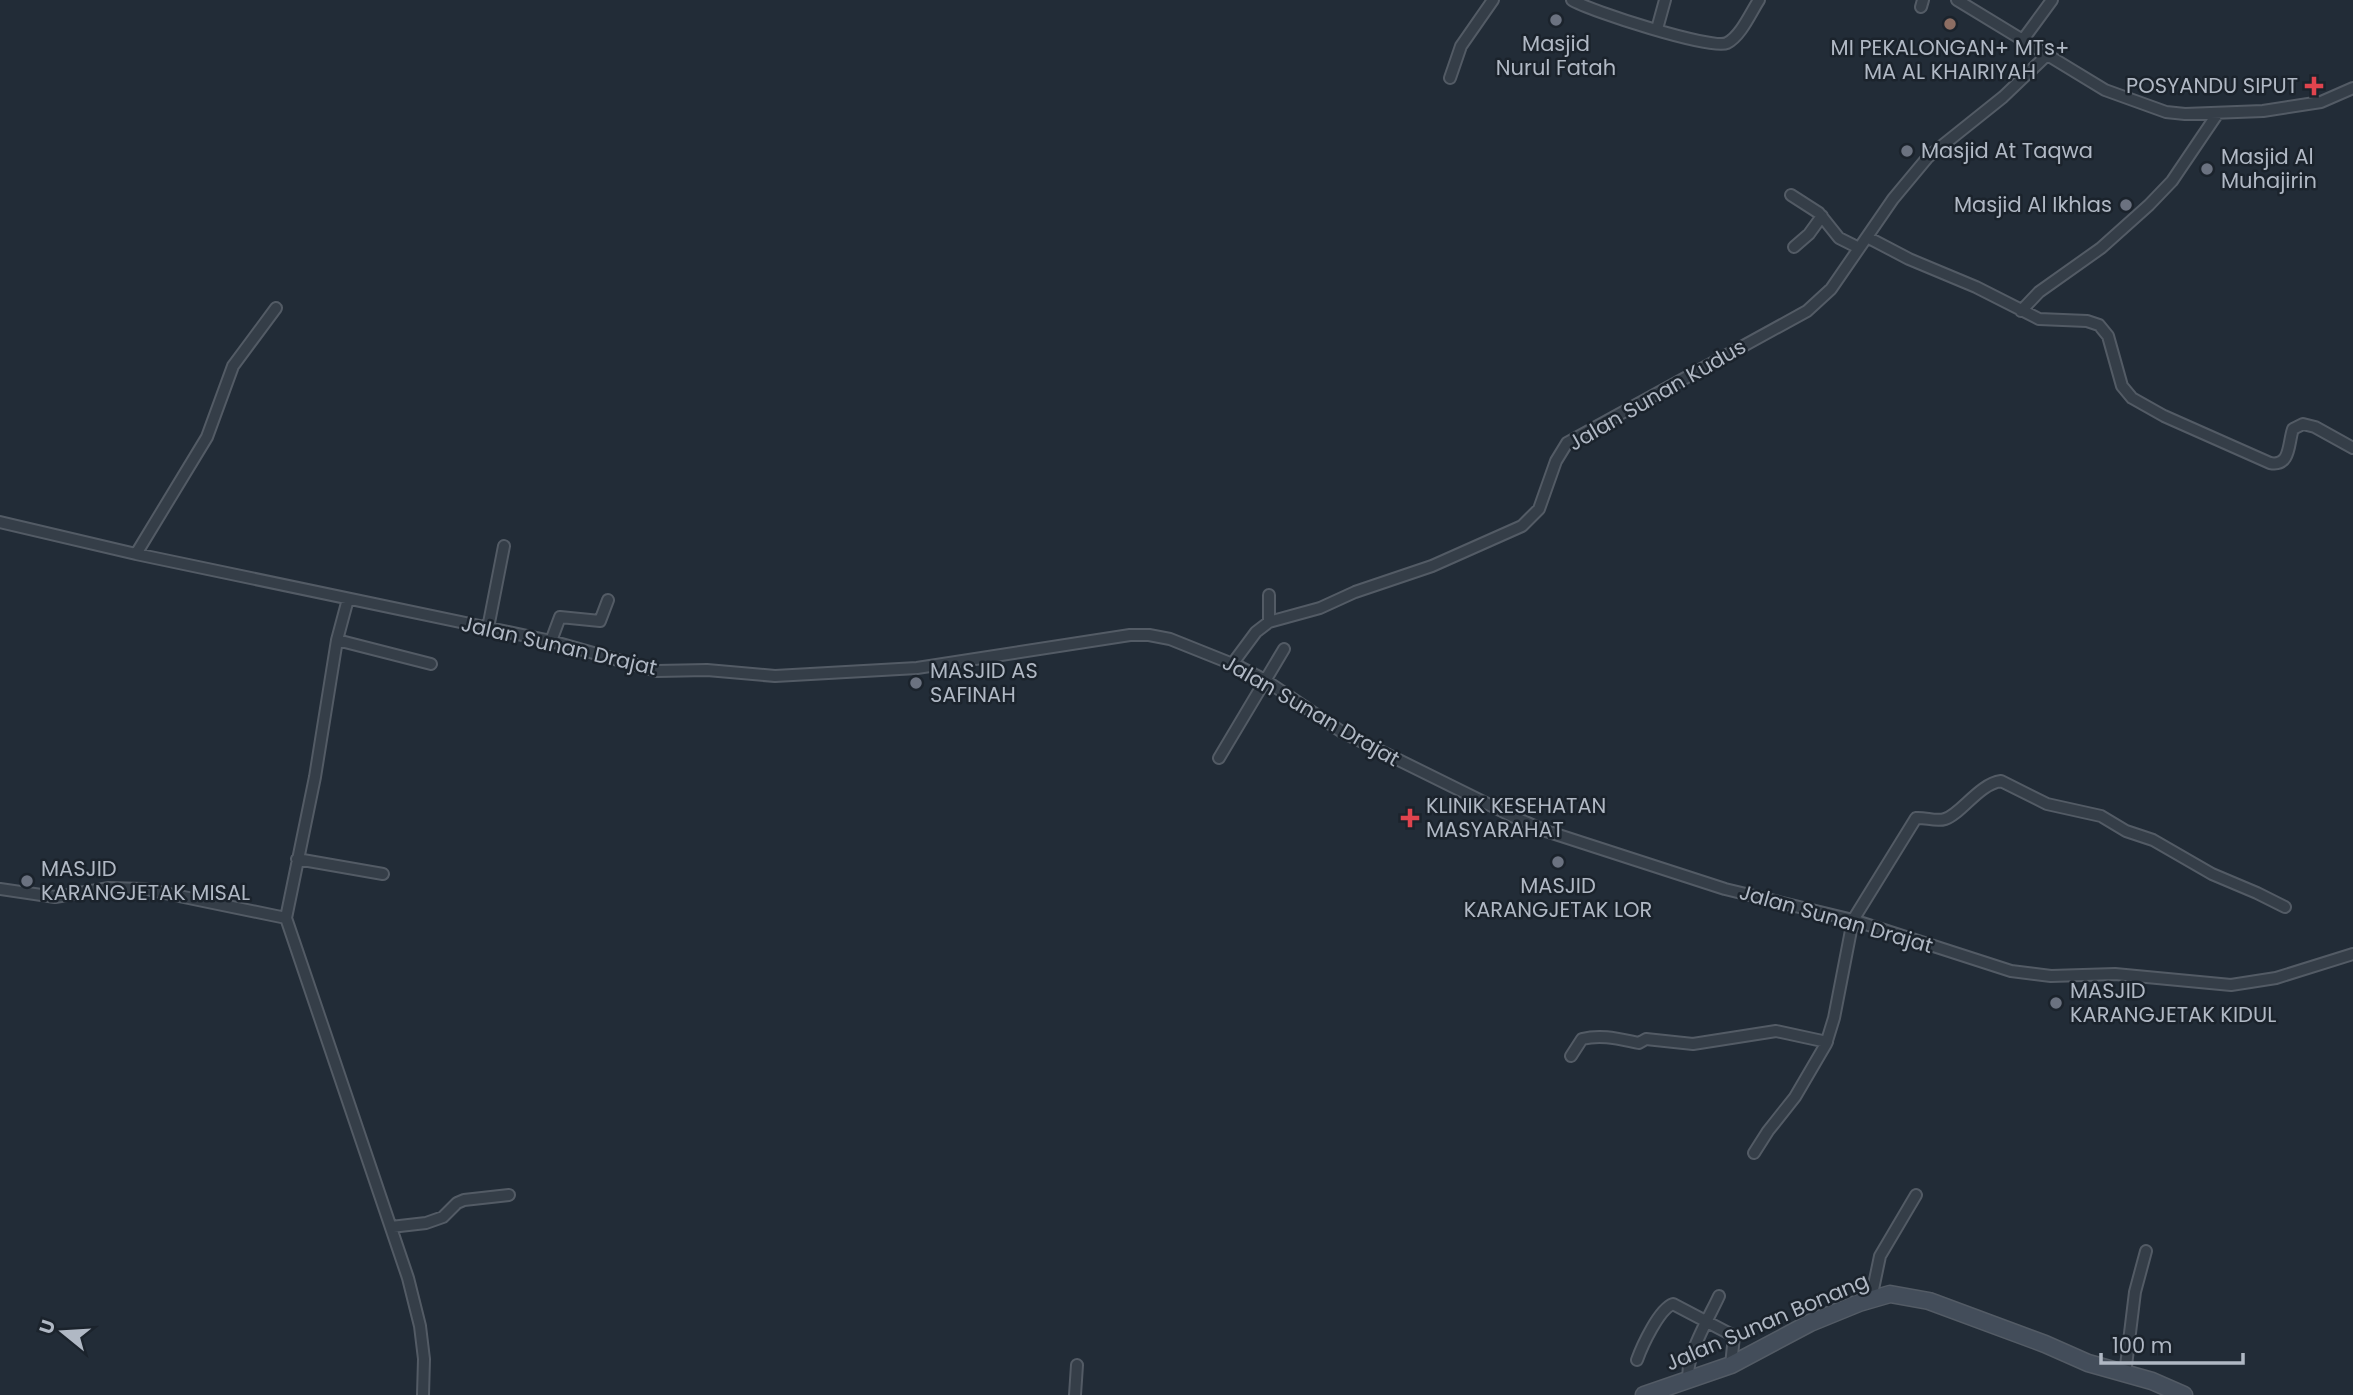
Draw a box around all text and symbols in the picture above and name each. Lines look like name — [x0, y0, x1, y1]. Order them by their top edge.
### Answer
marker: Masjid Nurul Fatah — [1548, 12, 1564, 28]
marker: MI PEKALONGAN+ MTs+ MA AL KHAIRIYAH — [1942, 16, 1958, 32]
place label: Masjid Nurul Fatah — [1496, 29, 1616, 82]
place label: MI PEKALONGAN+ MTs+ MA AL KHAIRIYAH — [1831, 33, 2069, 86]
place label: POSYANDU SIPUT — [2126, 71, 2298, 100]
marker: POSYANDU SIPUT — [2304, 76, 2324, 96]
place label: Masjid At Taqwa — [1921, 136, 2093, 165]
place label: Masjid Al Muhajirin — [2221, 142, 2317, 195]
marker: Masjid At Taqwa — [1899, 143, 1915, 159]
marker: Masjid Al Muhajirin — [2199, 161, 2215, 177]
place label: Masjid Al Ikhlas — [1954, 190, 2112, 219]
marker: Masjid Al Ikhlas — [2118, 197, 2134, 213]
street label: Jalan Sunan Kudus — [1563, 332, 1751, 457]
street label: Jalan Sunan Drajat — [458, 609, 660, 682]
street label: Jalan Sunan Drajat — [1217, 648, 1405, 773]
place label: MASJID AS SAFINAH — [930, 656, 1038, 709]
marker: MASJID AS SAFINAH — [908, 675, 924, 691]
place label: KLINIK KESEHATAN MASYARAHAT — [1426, 791, 1606, 844]
marker: KLINIK KESEHATAN MASYARAHAT — [1400, 808, 1420, 828]
place label: MASJID KARANGJETAK MISAL — [41, 854, 250, 907]
marker: MASJID KARANGJETAK LOR — [1550, 854, 1566, 870]
place label: MASJID KARANGJETAK LOR — [1464, 871, 1652, 924]
marker: MASJID KARANGJETAK MISAL — [19, 873, 35, 889]
street label: Jalan Sunan Drajat — [1736, 877, 1936, 960]
place label: MASJID KARANGJETAK KIDUL — [2070, 976, 2276, 1029]
marker: MASJID KARANGJETAK KIDUL — [2048, 995, 2064, 1011]
street label: Jalan Sunan Bonang — [1661, 1266, 1873, 1377]
north arrow — [28, 1297, 98, 1367]
text: U — [32, 1316, 62, 1337]
scale bar — [2101, 1322, 2243, 1366]
text: 100 m — [2112, 1331, 2172, 1360]

